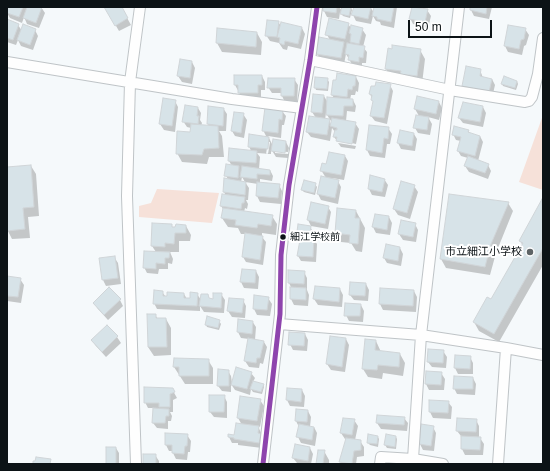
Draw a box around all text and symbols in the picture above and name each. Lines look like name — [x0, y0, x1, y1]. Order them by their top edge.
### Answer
scale bar — [410, 12, 494, 38]
text: 50 m — [415, 20, 442, 34]
place label: 細江学校前 — [290, 231, 340, 243]
marker: 細江学校前 — [278, 232, 288, 242]
place label: 市立細江小学校 — [445, 245, 522, 259]
marker: 市立細江小学校 — [525, 247, 535, 257]

